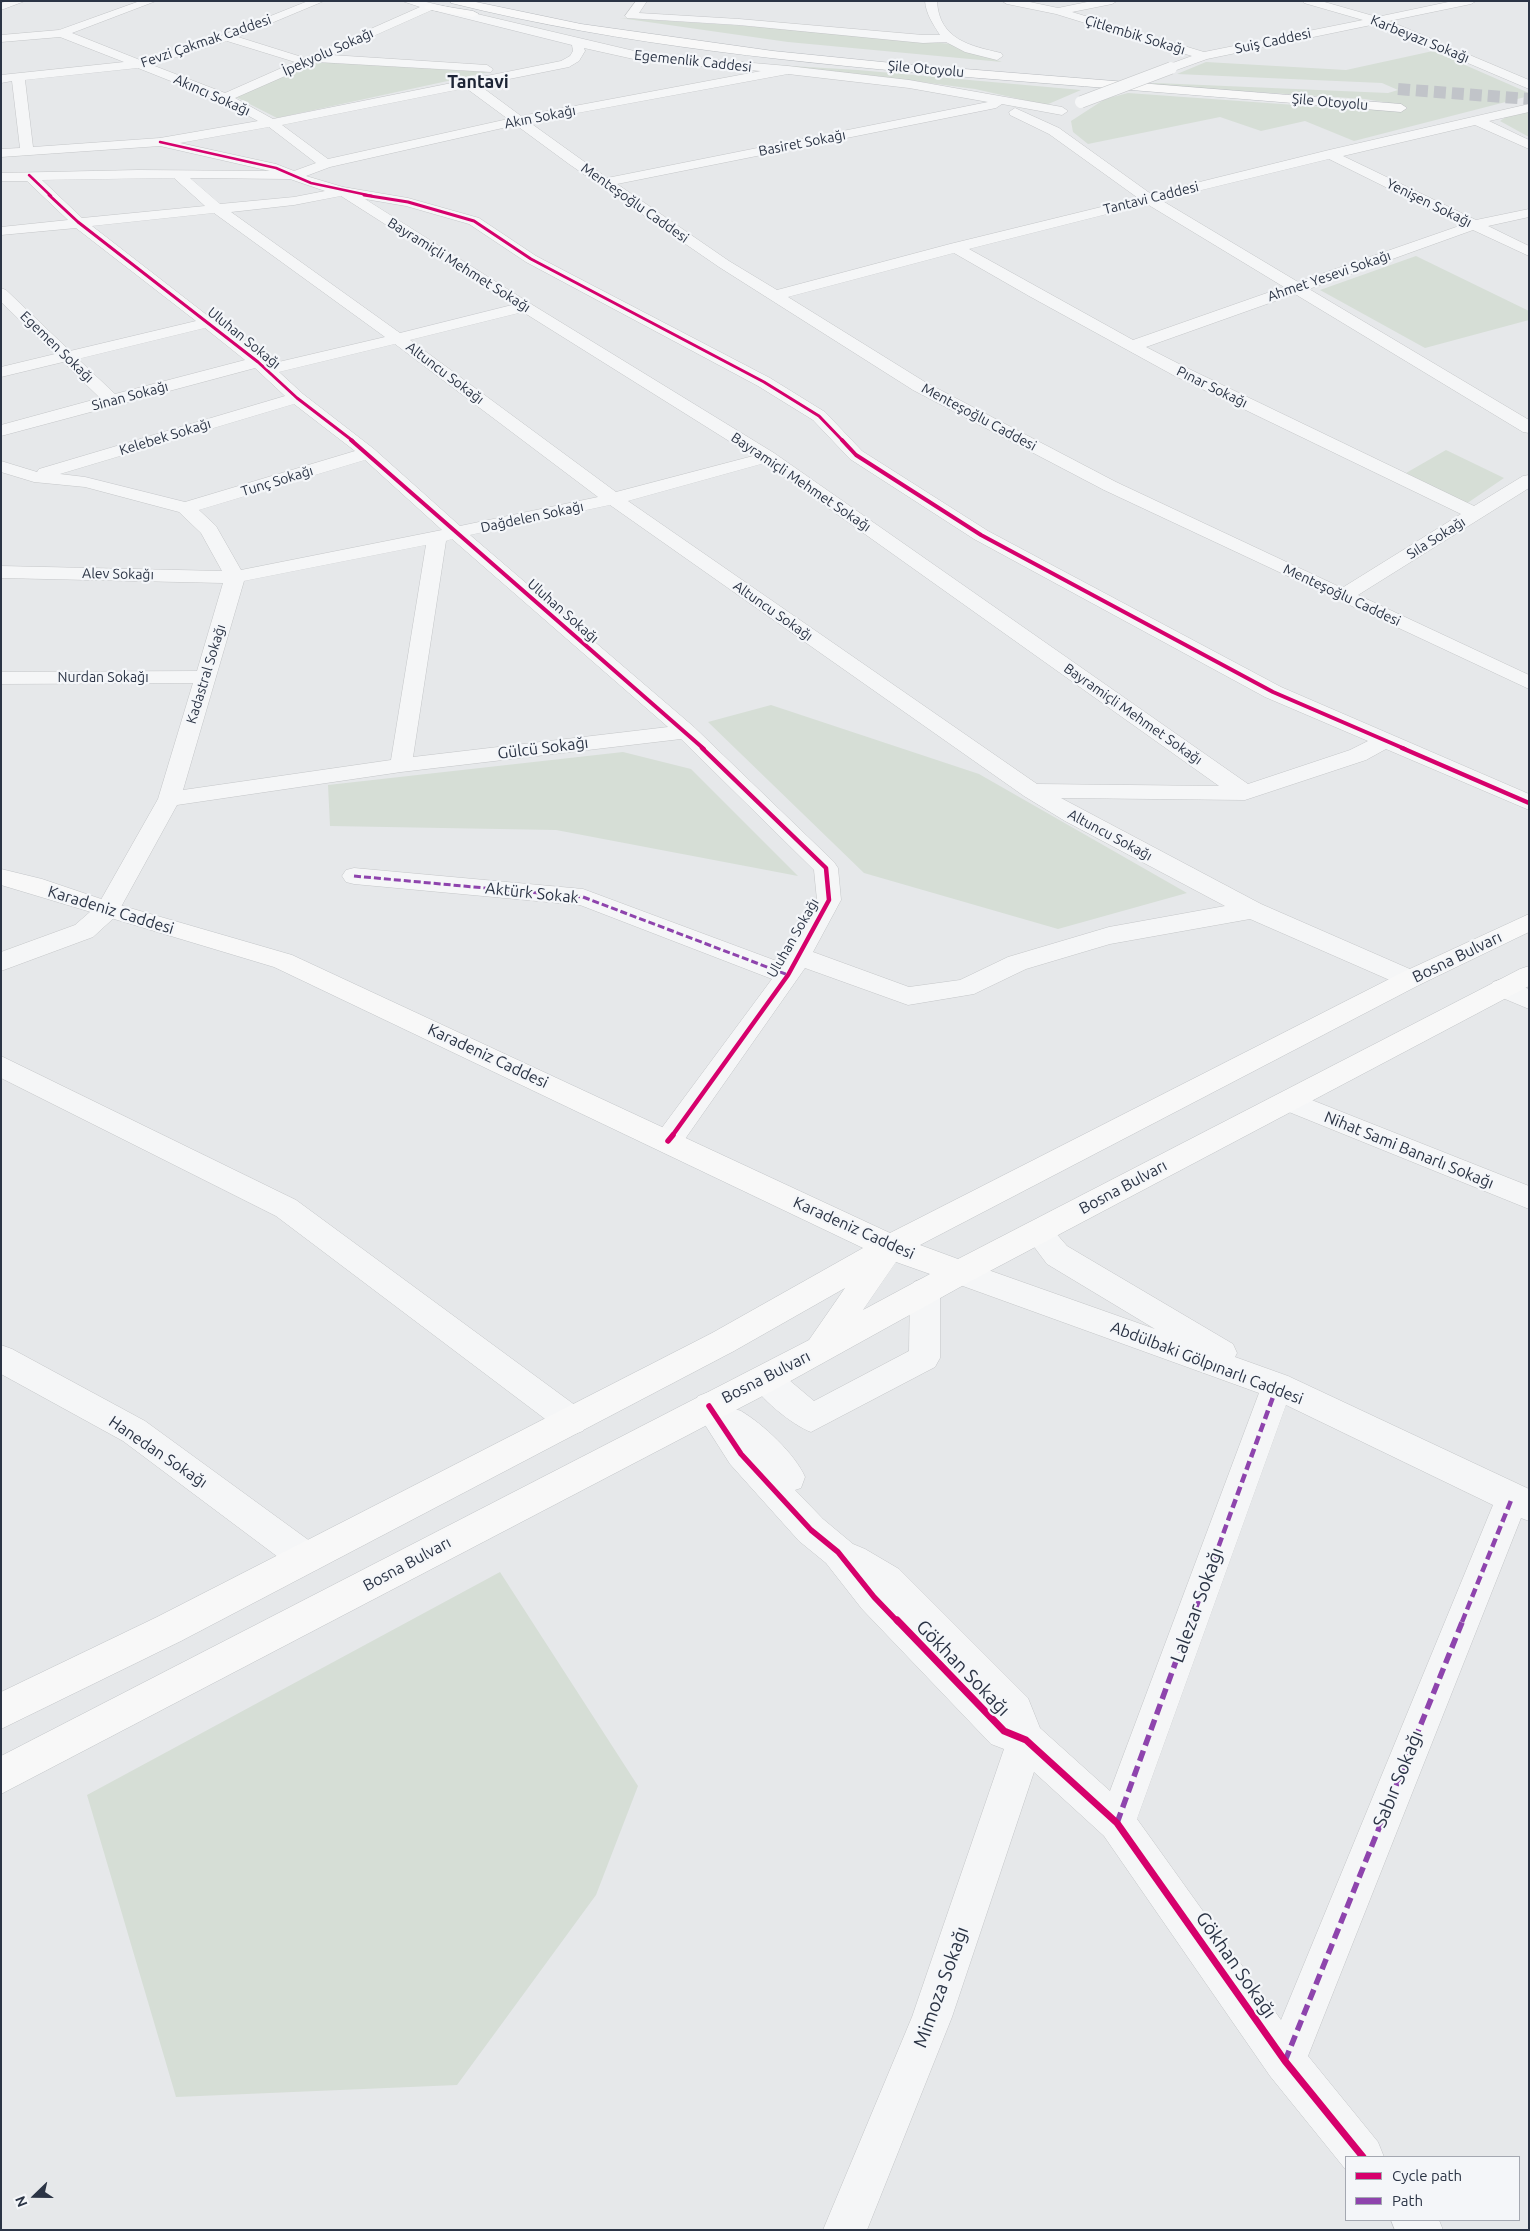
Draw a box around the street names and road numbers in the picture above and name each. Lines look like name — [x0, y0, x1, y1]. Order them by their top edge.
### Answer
street label: Fevzi Çakmak Caddesi — [139, 11, 273, 71]
street label: Çitlembik Sokağı — [1083, 12, 1187, 58]
street label: Karbeyazı Sokağı — [1368, 12, 1472, 66]
street label: İpekyolu Sokağı — [280, 24, 376, 80]
street label: Suiş Caddesi — [1233, 25, 1313, 57]
street label: Egemenlik Caddesi — [633, 46, 753, 76]
street label: Şile Otoyolu — [887, 57, 965, 81]
street label: Akıncı Sokağı — [171, 71, 253, 119]
street label: Şile Otoyolu — [1291, 90, 1369, 114]
street label: Akın Sokağı — [503, 102, 577, 132]
street label: Basiret Sokağı — [757, 126, 847, 160]
street label: Menteşoğlu Caddesi — [578, 160, 692, 246]
street label: Yenişen Sokağı — [1384, 175, 1474, 231]
street label: Tantavi Caddesi — [1101, 178, 1201, 218]
street label: Bayramiçli Mehmet Sokağı — [384, 214, 534, 316]
street label: Ahmet Yesevi Sokağı — [1265, 247, 1393, 305]
street label: Uluhan Sokağı — [204, 304, 284, 372]
street label: Egemen Sokağı — [17, 308, 97, 386]
street label: Altuncu Sokağı — [403, 338, 487, 408]
street label: Pınar Sokağı — [1174, 363, 1250, 411]
street label: Sinan Sokağı — [90, 378, 170, 414]
street label: Menteşoğlu Caddesi — [919, 380, 1039, 454]
street label: Kelebek Sokağı — [117, 415, 213, 459]
street label: Bayramiçli Mehmet Sokağı — [728, 429, 874, 535]
street label: Tunç Sokağı — [239, 462, 315, 500]
street label: Dağdelen Sokağı — [479, 498, 585, 536]
street label: Sıla Sokağı — [1404, 513, 1468, 563]
street label: Menteşoğlu Caddesi — [1281, 560, 1403, 630]
street label: Alev Sokağı — [82, 565, 154, 583]
street label: Uluhan Sokağı — [524, 576, 602, 646]
street label: Altuncu Sokağı — [730, 577, 816, 645]
street label: Kadastral Sokağı — [183, 622, 229, 726]
street label: Bayramiçli Mehmet Sokağı — [1061, 660, 1205, 768]
street label: Nurdan Sokağı — [57, 669, 149, 685]
street label: Gülcü Sokağı — [497, 733, 589, 763]
street label: Altuncu Sokağı — [1065, 806, 1155, 864]
street label: Aktürk Sokak — [484, 879, 580, 907]
street label: Karadeniz Caddesi — [46, 882, 176, 938]
street label: Uluhan Sokağı — [764, 895, 822, 981]
street label: Bosna Bulvarı — [1409, 927, 1505, 987]
street label: Karadeniz Caddesi — [425, 1020, 551, 1092]
street label: Nihat Sami Banarlı Sokağı — [1321, 1107, 1497, 1193]
street label: Bosna Bulvarı — [1076, 1156, 1170, 1218]
street label: Karadeniz Caddesi — [790, 1193, 918, 1263]
street label: Abdülbaki Gölpınarlı Caddesi — [1108, 1317, 1306, 1409]
street label: Bosna Bulvarı — [718, 1346, 814, 1408]
street label: Hanedan Sokağı — [105, 1412, 211, 1492]
street label: Bosna Bulvarı — [360, 1533, 454, 1595]
street label: Lalezar Sokağı — [1166, 1544, 1228, 1666]
street label: Gökhan Sokağı — [911, 1615, 1015, 1721]
street label: Sabır Sokağı — [1368, 1727, 1428, 1831]
street label: Gökhan Sokağı — [1191, 1907, 1281, 2023]
street label: Mimoza Sokağı — [909, 1923, 973, 2051]

